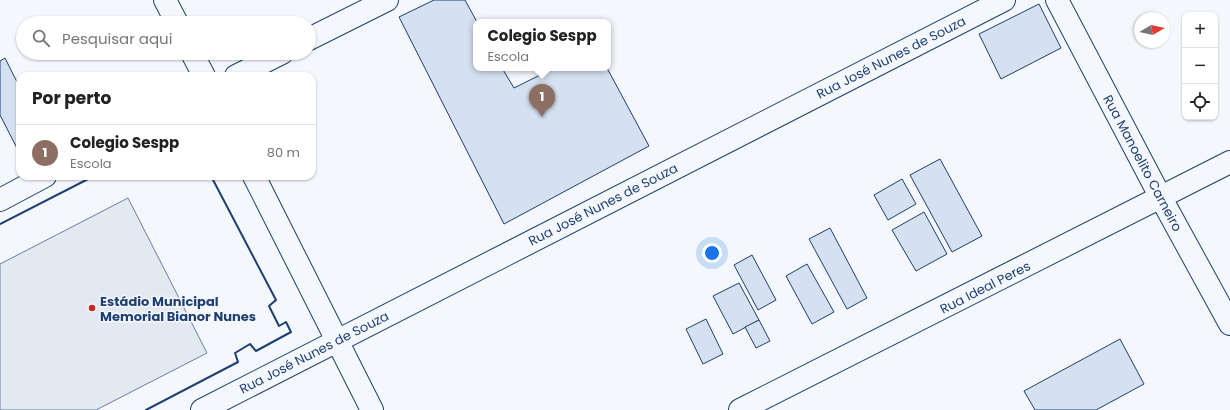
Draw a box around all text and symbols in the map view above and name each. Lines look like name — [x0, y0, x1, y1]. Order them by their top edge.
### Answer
street label: Rua José Nunes de Souza — [813, 11, 969, 103]
north arrow — [1134, 12, 1170, 48]
map controls — [1182, 12, 1218, 120]
button: + — [1182, 12, 1218, 48]
search box — [16, 16, 316, 60]
popup — [473, 19, 611, 71]
text: Colegio Sespp — [487, 25, 597, 46]
icon: search — [30, 27, 52, 49]
text: Pesquisar aqui — [62, 28, 172, 49]
text: Escola — [487, 47, 529, 66]
button: − — [1182, 48, 1218, 84]
pin: 1 — [529, 84, 555, 117]
button: locate — [1182, 84, 1218, 120]
text: Por perto — [32, 86, 111, 110]
street label: Rua Manoelito Carneiro — [1098, 91, 1187, 235]
text: Colegio Sespp — [70, 132, 179, 153]
text: 1 — [43, 143, 47, 162]
text: 80 m — [267, 143, 300, 162]
text: Escola — [70, 154, 112, 173]
street label: Rua José Nunes de Souza — [525, 158, 681, 250]
your location — [702, 243, 722, 263]
street label: Rua Ideal Peres — [937, 256, 1034, 318]
place label: Estádio Municipal Memorial Bianor Nunes — [100, 292, 256, 326]
marker: Estádio Municipal Memorial Bianor Nunes — [87, 303, 97, 313]
street label: Rua José Nunes de Souza — [236, 306, 392, 398]

